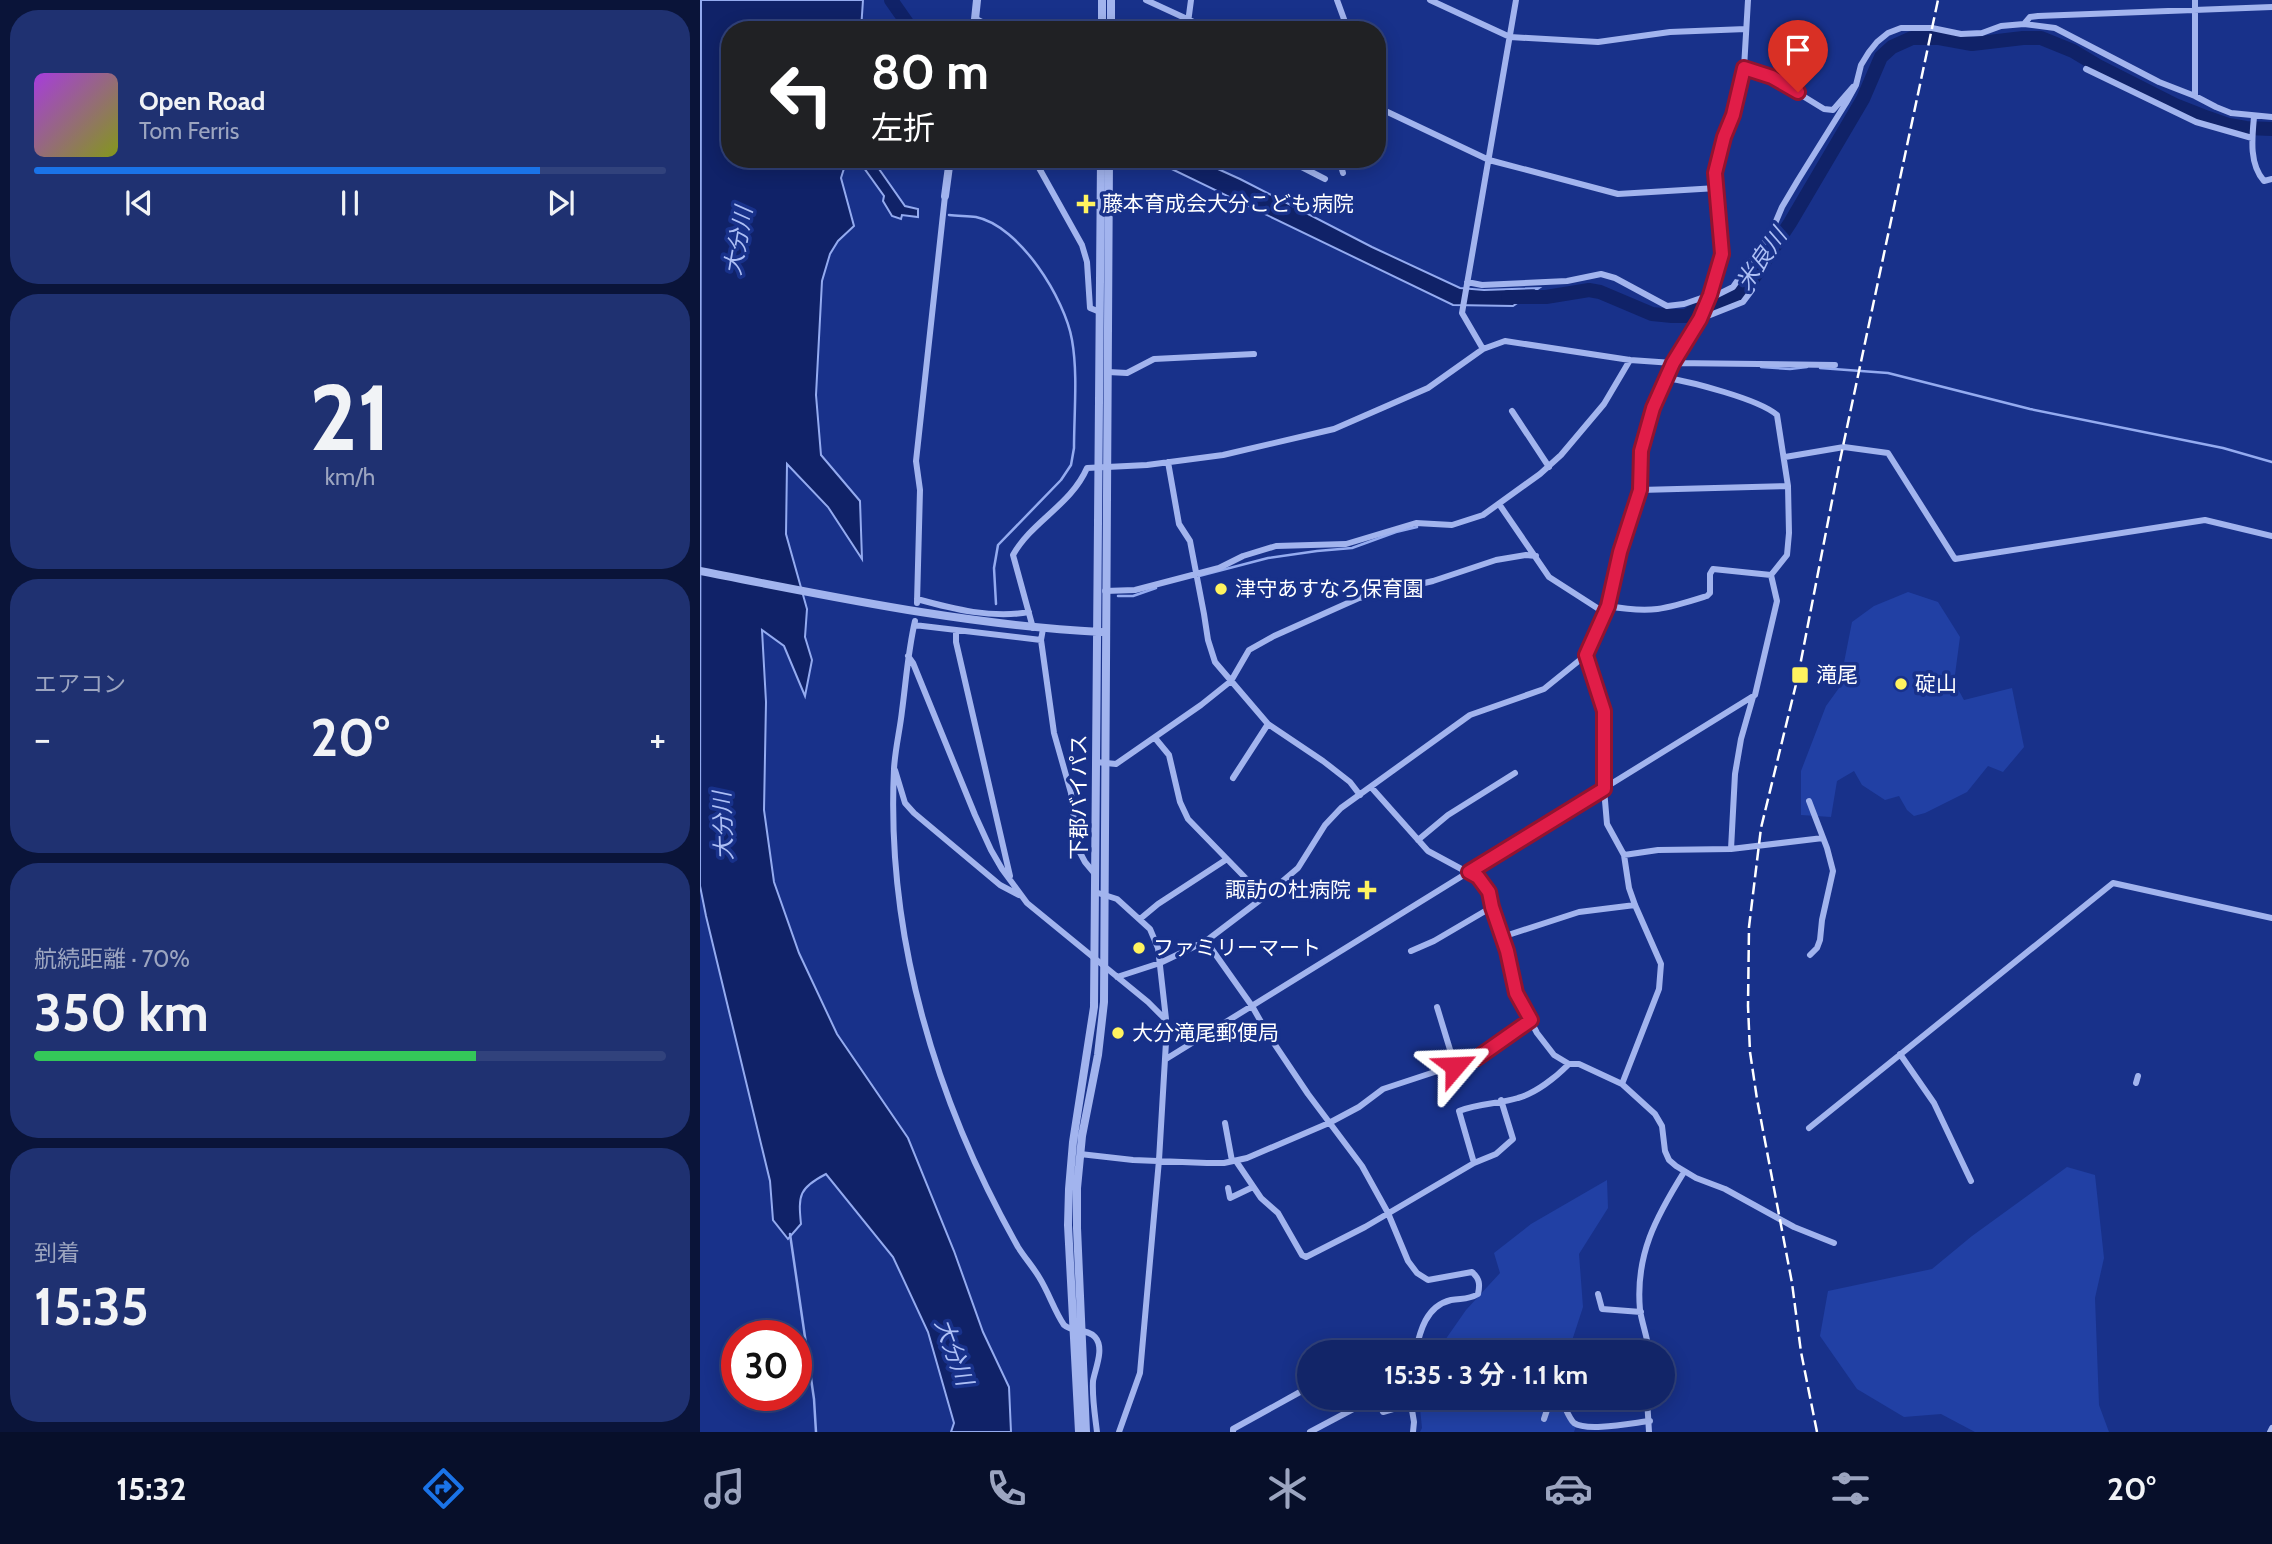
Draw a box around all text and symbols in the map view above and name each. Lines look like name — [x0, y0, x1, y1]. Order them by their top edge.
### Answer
pin — [1768, 20, 1828, 92]
icon: arrive — [1779, 31, 1817, 69]
text: 80 m — [871, 42, 989, 101]
icon: left — [756, 49, 847, 140]
text: Open Road — [139, 85, 265, 117]
text: 左折 — [871, 108, 935, 147]
text: Tom Ferris — [139, 117, 239, 145]
icon: previous — [120, 184, 158, 222]
icon: pause — [331, 184, 369, 222]
icon: next — [542, 184, 580, 222]
place label: 藤本育成会大分こども病院 — [1102, 191, 1354, 216]
marker: 藤本育成会大分こども病院 — [1076, 194, 1096, 214]
water label: 大分川 — [718, 202, 758, 277]
water label: 米良川 — [1730, 220, 1794, 295]
text: 21 — [309, 362, 391, 473]
text: km/h — [325, 463, 375, 491]
place label: 津守あすなろ保育園 — [1235, 576, 1424, 601]
marker: 津守あすなろ保育園 — [1213, 581, 1229, 597]
place label: 滝尾 — [1816, 662, 1858, 687]
marker: 滝尾 — [1790, 665, 1810, 685]
text: エアコン — [34, 670, 126, 698]
place label: 碇山 — [1915, 671, 1957, 696]
marker: 碇山 — [1893, 676, 1909, 692]
text: 20° — [310, 706, 390, 769]
text: − — [34, 715, 51, 762]
text: + — [649, 715, 666, 762]
street label: 下郡バイパス — [1066, 734, 1091, 860]
water label: 大分川 — [708, 788, 738, 861]
place label: 諏訪の杜病院 — [1225, 877, 1351, 902]
marker: 諏訪の杜病院 — [1357, 880, 1377, 900]
place label: ファミリーマート — [1153, 935, 1321, 960]
marker: ファミリーマート — [1131, 940, 1147, 956]
text: 航続距離 · 70% — [34, 945, 190, 973]
text: 350 km — [34, 981, 209, 1044]
place label: 大分滝尾郵便局 — [1132, 1020, 1279, 1045]
marker: 大分滝尾郵便局 — [1110, 1025, 1126, 1041]
position arrow — [1418, 1029, 1492, 1103]
text: 到着 — [34, 1239, 80, 1267]
text: 15:35 — [34, 1275, 149, 1338]
water label: 大分川 — [929, 1315, 980, 1392]
speed limit sign: 30 — [721, 1320, 812, 1411]
text: 15:35 · 3 分 · 1.1 km — [1384, 1359, 1588, 1391]
icon: directions — [419, 1464, 468, 1513]
icon: music — [700, 1464, 749, 1513]
icon: phone — [982, 1464, 1031, 1513]
icon: climate — [1263, 1464, 1312, 1513]
icon: car — [1544, 1464, 1593, 1513]
icon: filters — [1826, 1464, 1875, 1513]
text: 15:32 — [116, 1469, 186, 1508]
text: 20° — [2107, 1469, 2156, 1508]

